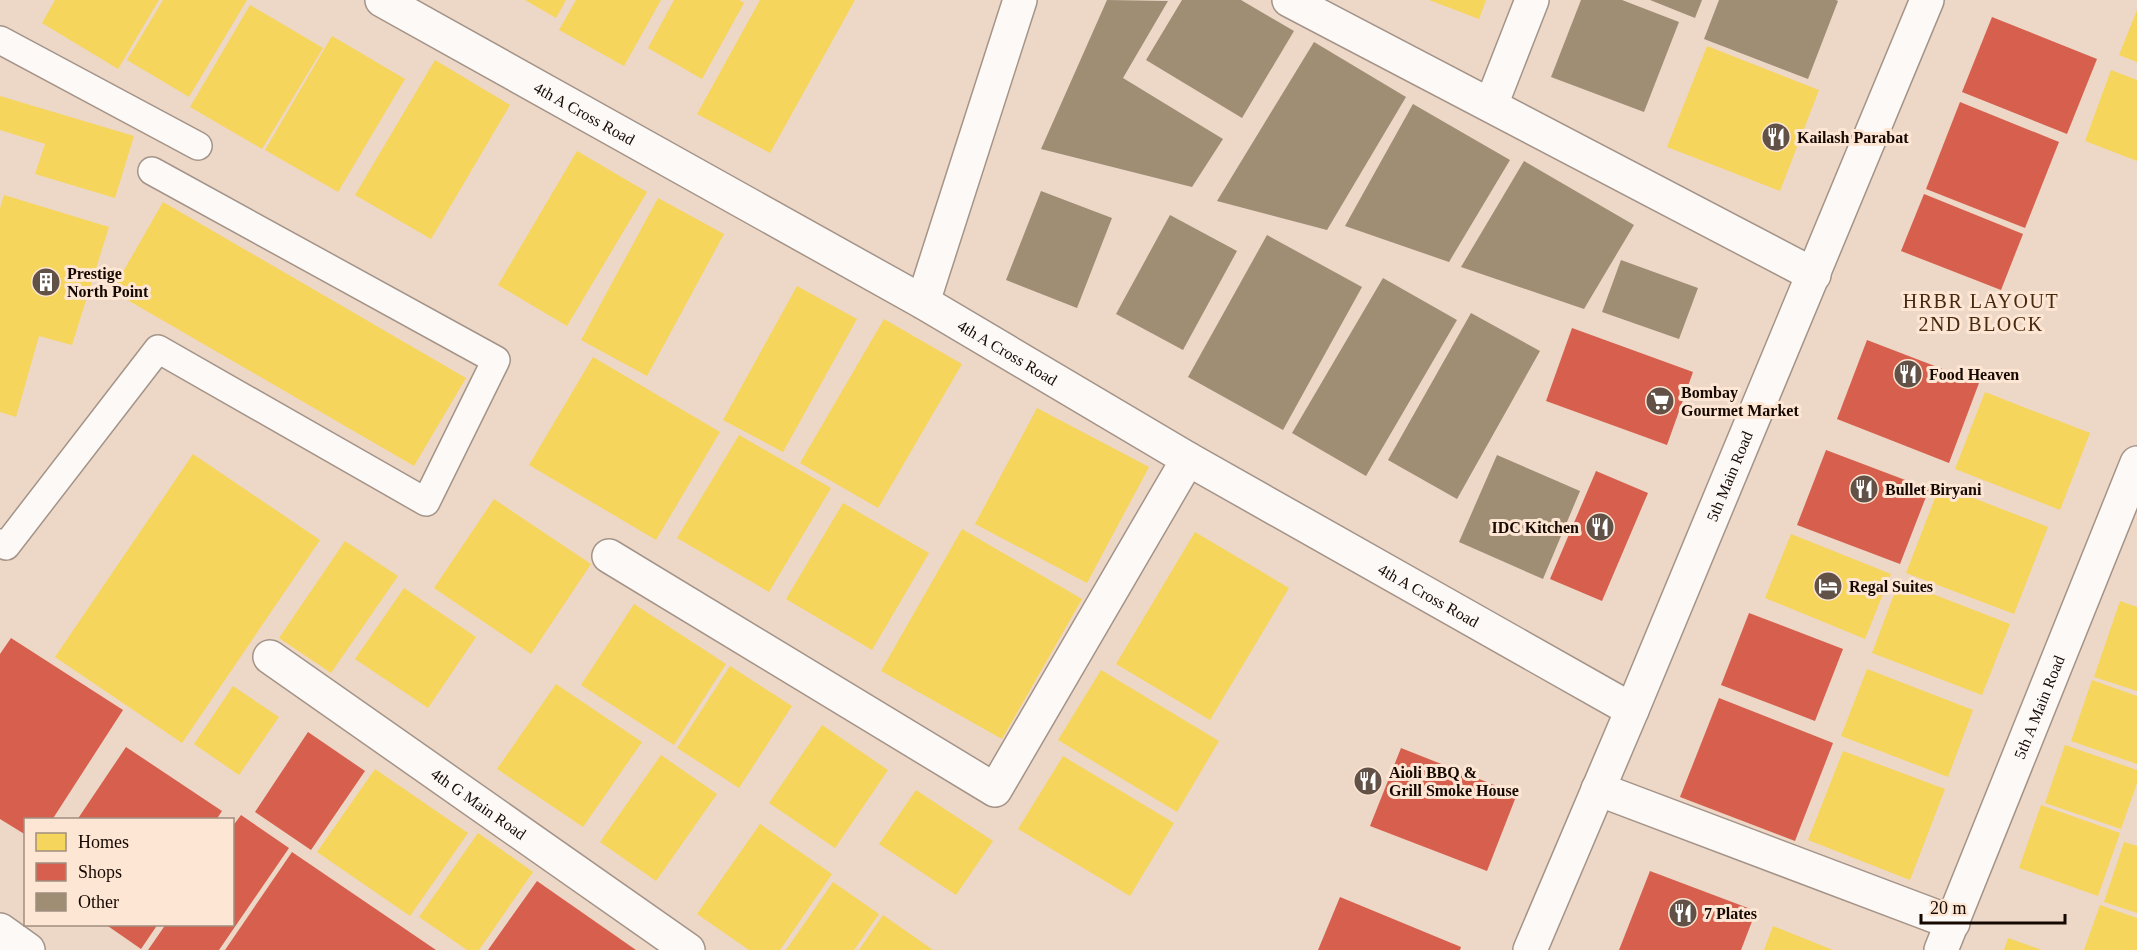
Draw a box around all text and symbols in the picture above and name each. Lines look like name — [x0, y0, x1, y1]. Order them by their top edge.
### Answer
street label: 4th A Cross Road — [531, 78, 638, 148]
restaurant icon: Kailash Parabat — [1760, 121, 1792, 153]
place label: Kailash Parabat — [1797, 129, 1909, 146]
place label: Prestige North Point — [67, 265, 149, 300]
building icon: Prestige North Point — [30, 266, 62, 298]
district label: HRBR LAYOUT 2ND BLOCK — [1903, 290, 2059, 335]
street label: 4th A Cross Road — [955, 316, 1060, 388]
restaurant icon: Food Heaven — [1892, 358, 1924, 390]
place label: Food Heaven — [1929, 366, 2019, 383]
place label: Bombay Gourmet Market — [1681, 384, 1799, 419]
supermarket icon: Bombay Gourmet Market — [1644, 385, 1676, 417]
street label: 5th Main Road — [1703, 429, 1755, 524]
restaurant icon: Bullet Biryani — [1848, 473, 1880, 505]
place label: Bullet Biryani — [1885, 481, 1982, 499]
restaurant icon: IDC Kitchen — [1584, 511, 1616, 543]
place label: IDC Kitchen — [1491, 519, 1579, 536]
street label: 4th A Cross Road — [1375, 560, 1482, 630]
hotel icon: Regal Suites — [1812, 570, 1844, 602]
place label: Regal Suites — [1849, 578, 1933, 596]
street label: 5th A Main Road — [2010, 653, 2067, 761]
street label: 4th G Main Road — [428, 764, 529, 842]
place label: Aioli BBQ & Grill Smoke House — [1389, 764, 1519, 799]
restaurant icon: Aioli BBQ & Grill Smoke House — [1352, 765, 1384, 797]
legend — [24, 818, 234, 926]
text: Homes — [78, 832, 129, 852]
text: Shops — [78, 862, 122, 882]
scale bar — [1921, 887, 2065, 925]
text: Other — [78, 892, 119, 912]
restaurant icon: 7 Plates — [1667, 897, 1699, 929]
text: 20 m — [1930, 898, 1967, 918]
place label: 7 Plates — [1704, 905, 1757, 922]

